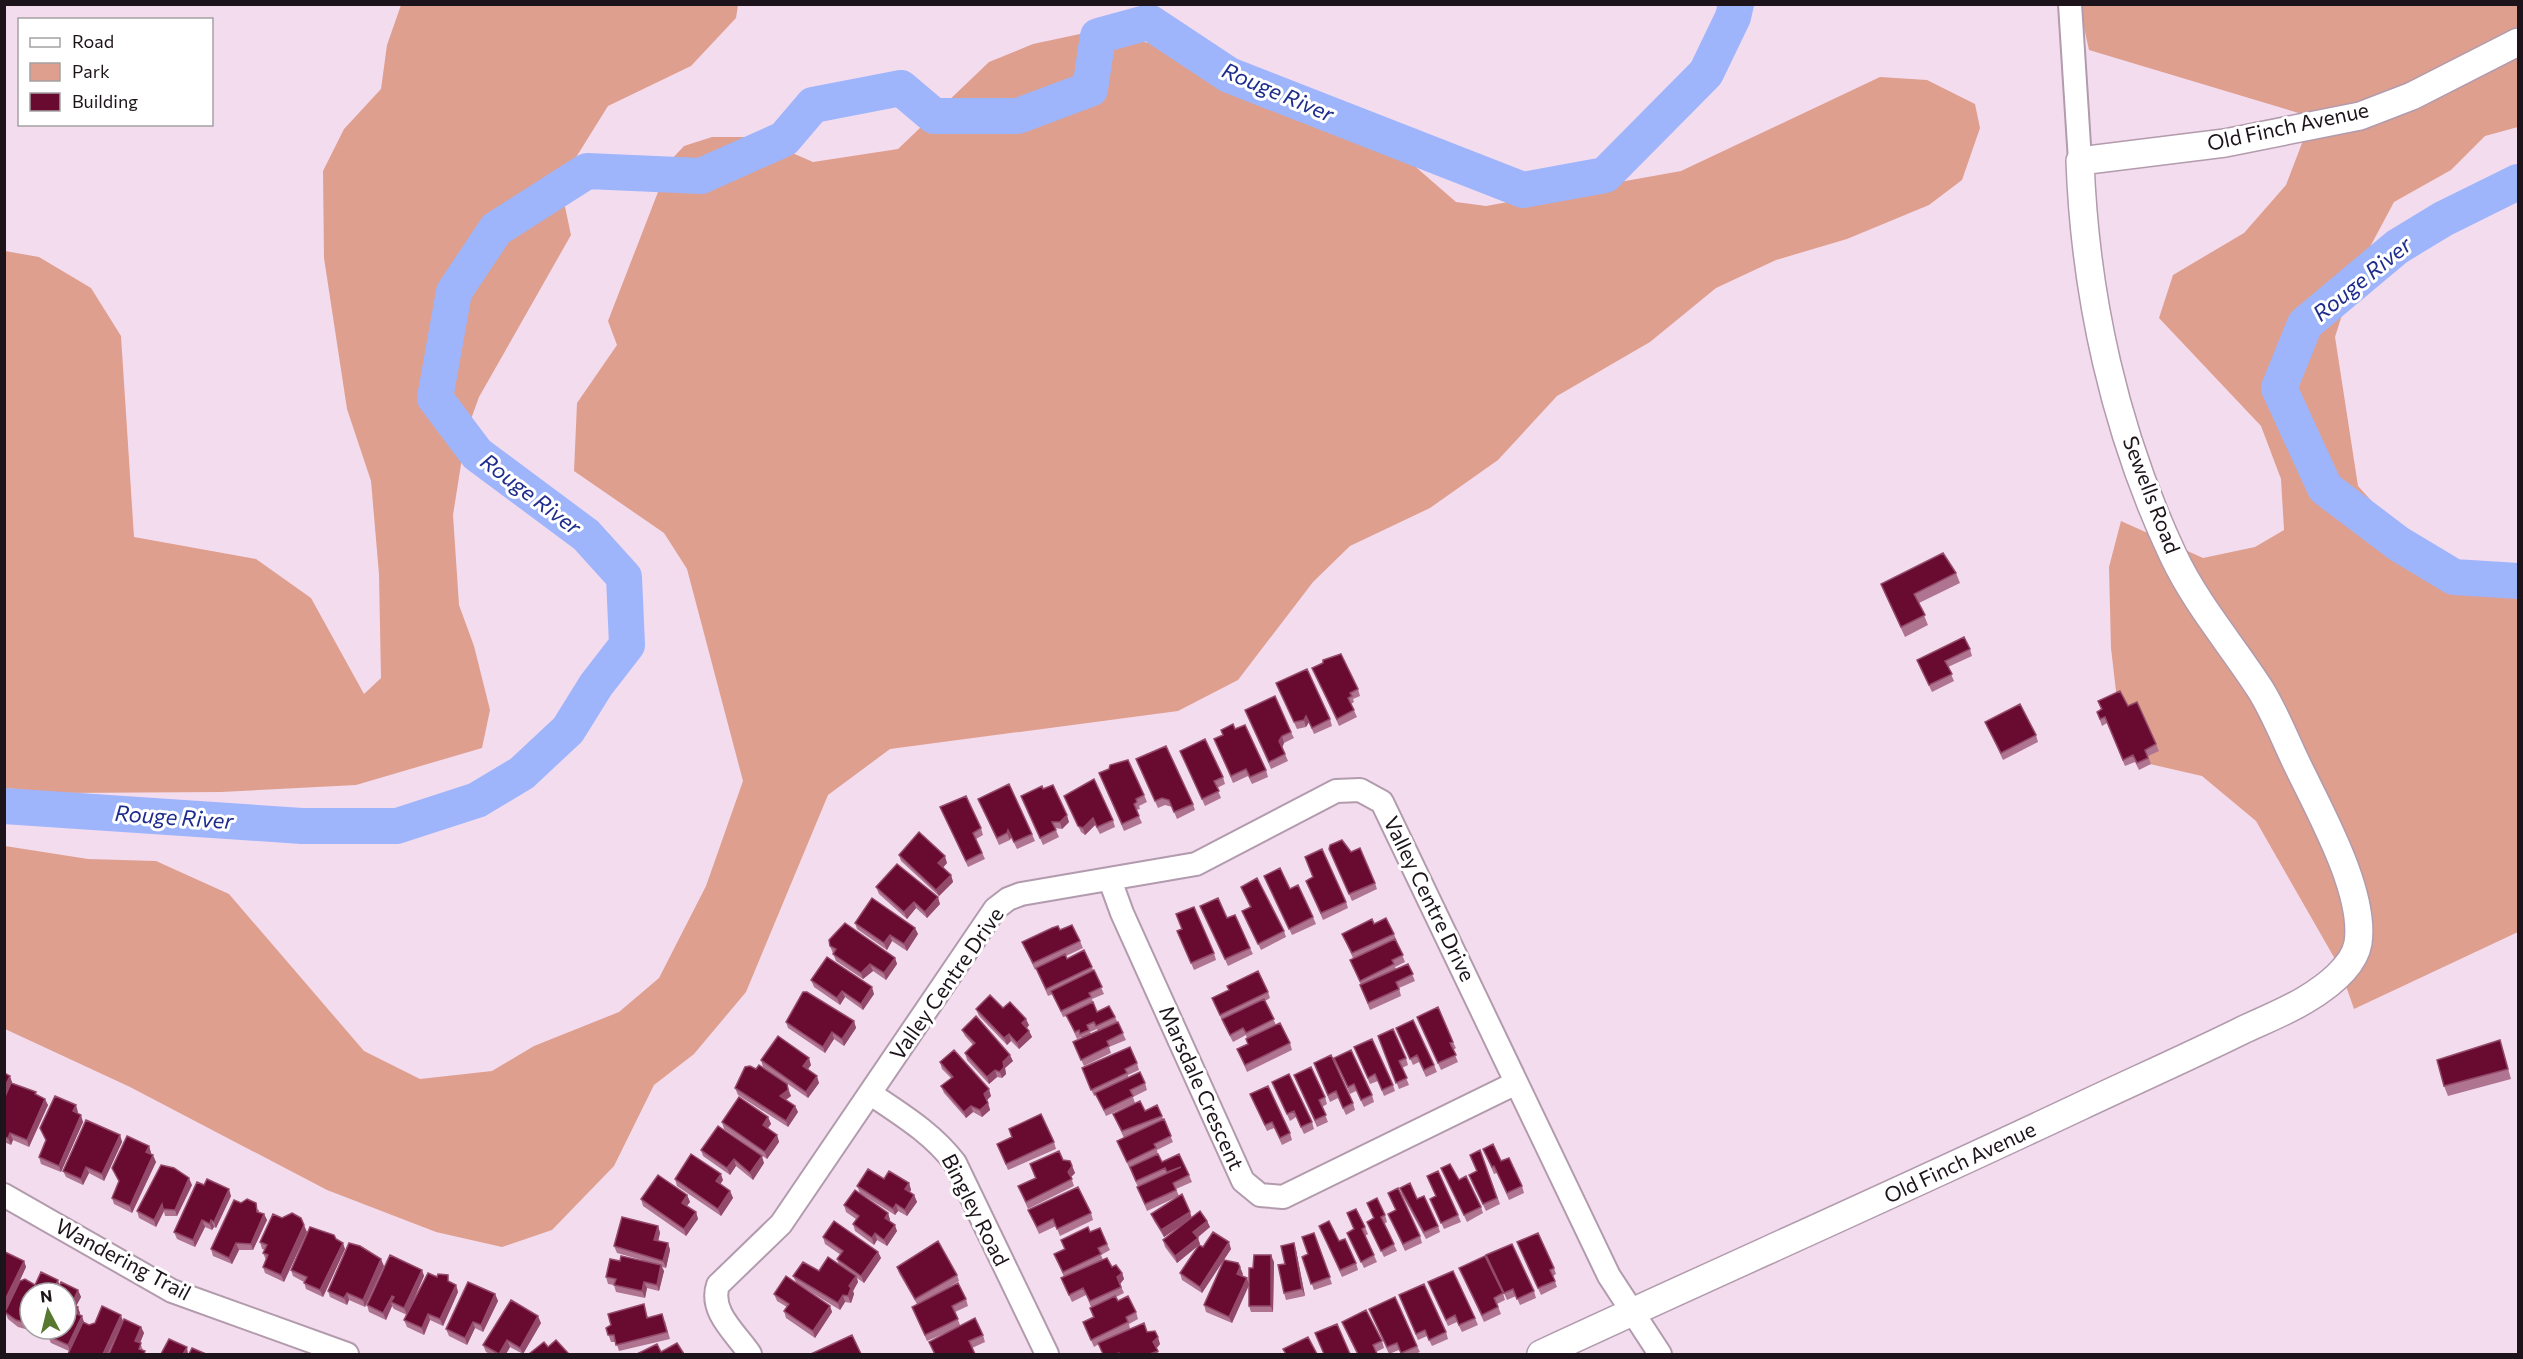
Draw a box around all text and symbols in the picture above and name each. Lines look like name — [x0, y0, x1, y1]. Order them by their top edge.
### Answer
legend — [18, 18, 213, 126]
text: Road — [72, 30, 114, 52]
water label: Rouge River — [1218, 56, 1339, 128]
text: Park — [72, 60, 110, 82]
text: Building — [72, 90, 138, 112]
street label: Old Finch Avenue — [2205, 96, 2371, 155]
water label: Rouge River — [2307, 230, 2417, 326]
street label: Sewells Road — [2119, 432, 2186, 557]
water label: Rouge River — [476, 447, 588, 541]
water label: Rouge River — [114, 799, 235, 834]
street label: Valley Centre Drive — [1380, 812, 1481, 985]
street label: Valley Centre Drive — [884, 902, 1008, 1064]
street label: Marsdale Crescent — [1155, 1001, 1250, 1173]
street label: Old Finch Avenue — [1880, 1116, 2039, 1208]
street label: Bingley Road — [937, 1149, 1015, 1270]
street label: Wandering Trail — [52, 1213, 196, 1305]
north arrow — [18, 1281, 78, 1341]
text: N — [39, 1285, 53, 1306]

